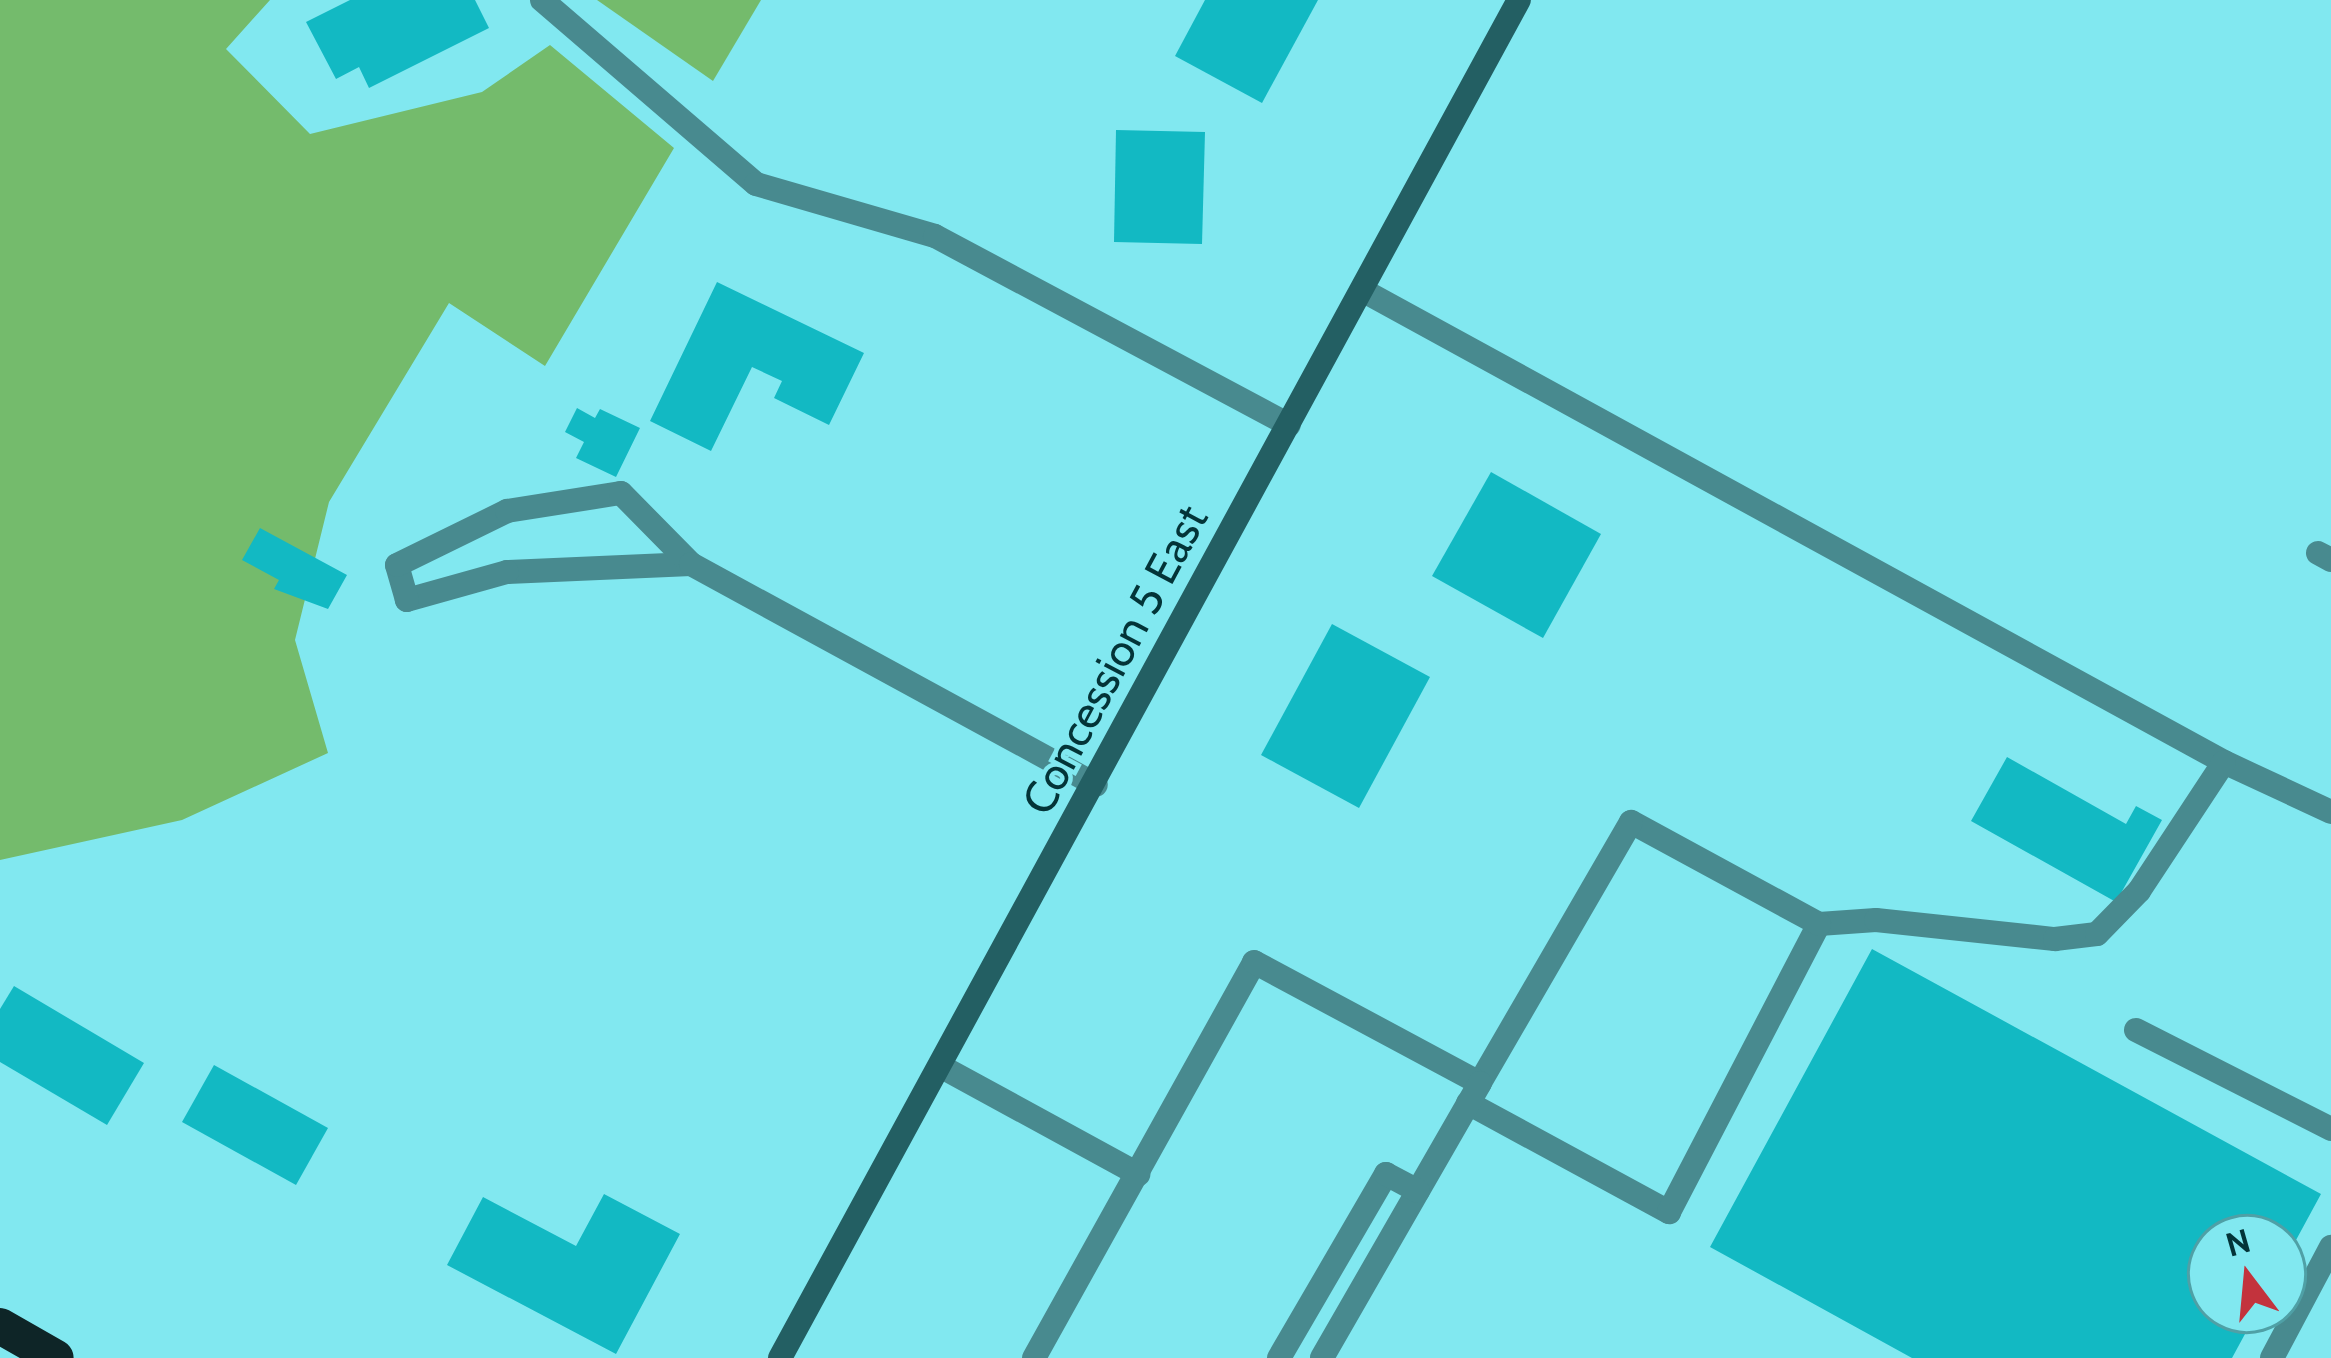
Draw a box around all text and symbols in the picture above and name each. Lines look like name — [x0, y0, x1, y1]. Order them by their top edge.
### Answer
street label: Concession 5 East — [1011, 496, 1219, 824]
north arrow — [2187, 1214, 2307, 1334]
text: N — [2221, 1220, 2255, 1265]

